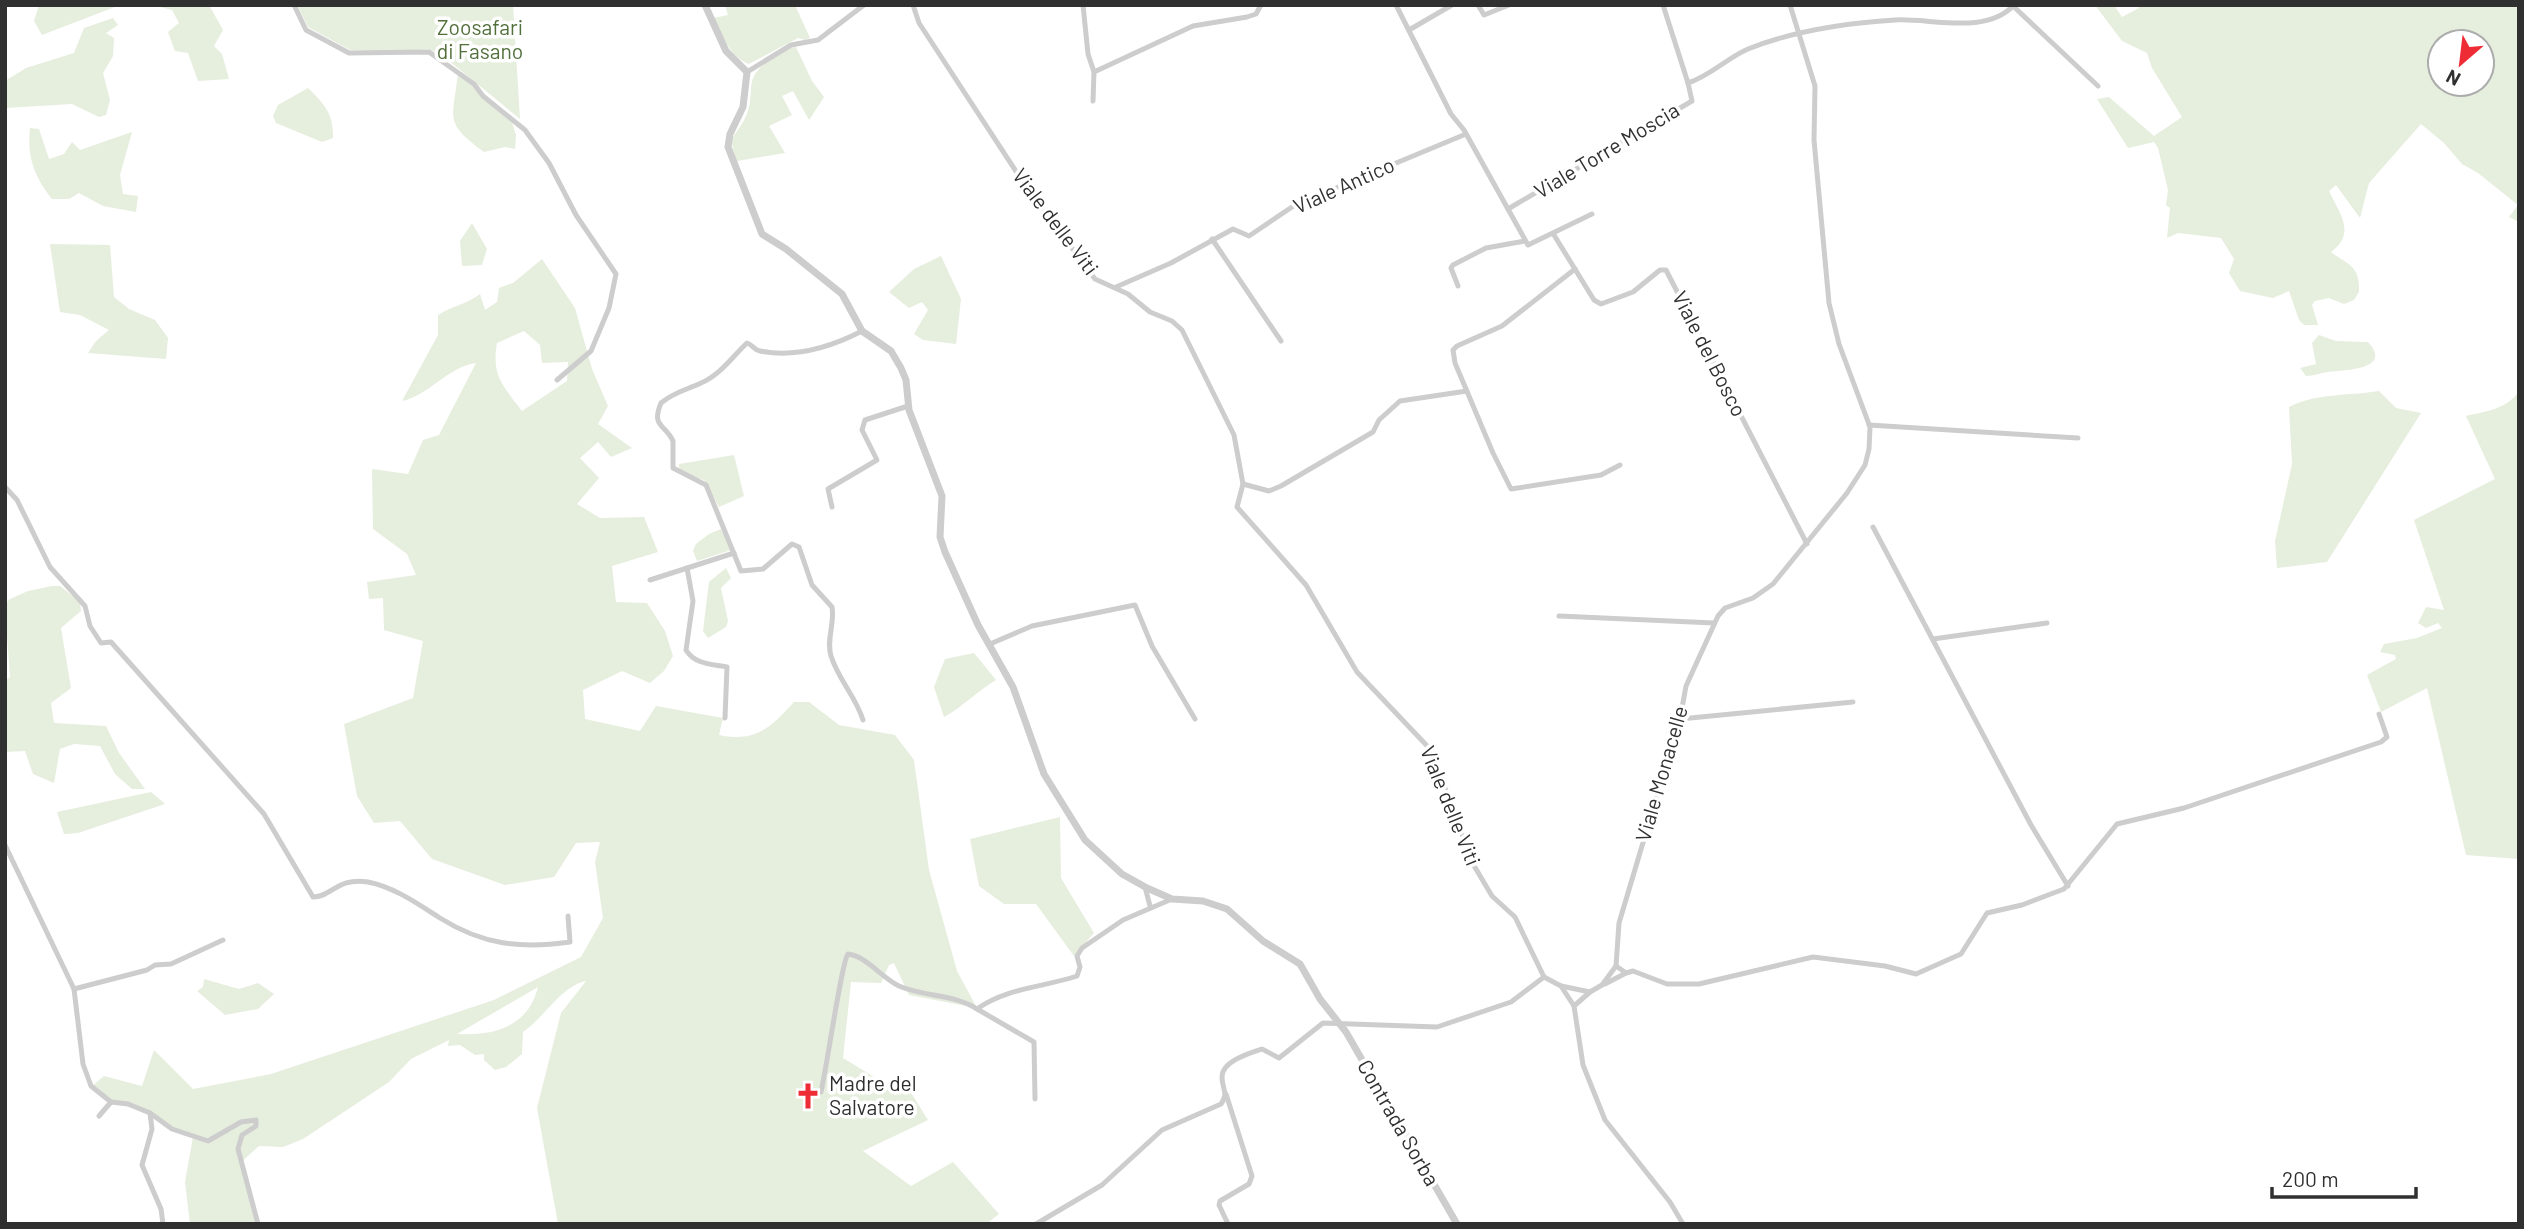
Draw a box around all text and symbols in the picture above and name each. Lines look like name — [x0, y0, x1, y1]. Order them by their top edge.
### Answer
park label: Zoosafari di Fasano — [437, 14, 523, 63]
north arrow — [2426, 28, 2496, 98]
text: N — [2442, 65, 2464, 92]
street label: Viale Torre Moscia — [1529, 97, 1683, 203]
street label: Viale Antico — [1289, 151, 1398, 218]
street label: Viale delle Viti — [1008, 163, 1104, 279]
street label: Viale del Bosco — [1668, 286, 1753, 420]
street label: Viale Monacelle — [1629, 703, 1692, 844]
street label: Viale delle Viti — [1416, 742, 1487, 869]
street label: Contrada Sorba — [1353, 1055, 1445, 1190]
place label: Madre del Salvatore — [829, 1070, 917, 1119]
church icon: Madre del Salvatore — [793, 1081, 823, 1111]
scale bar — [2272, 1156, 2416, 1200]
text: 200 m — [2282, 1166, 2339, 1191]

